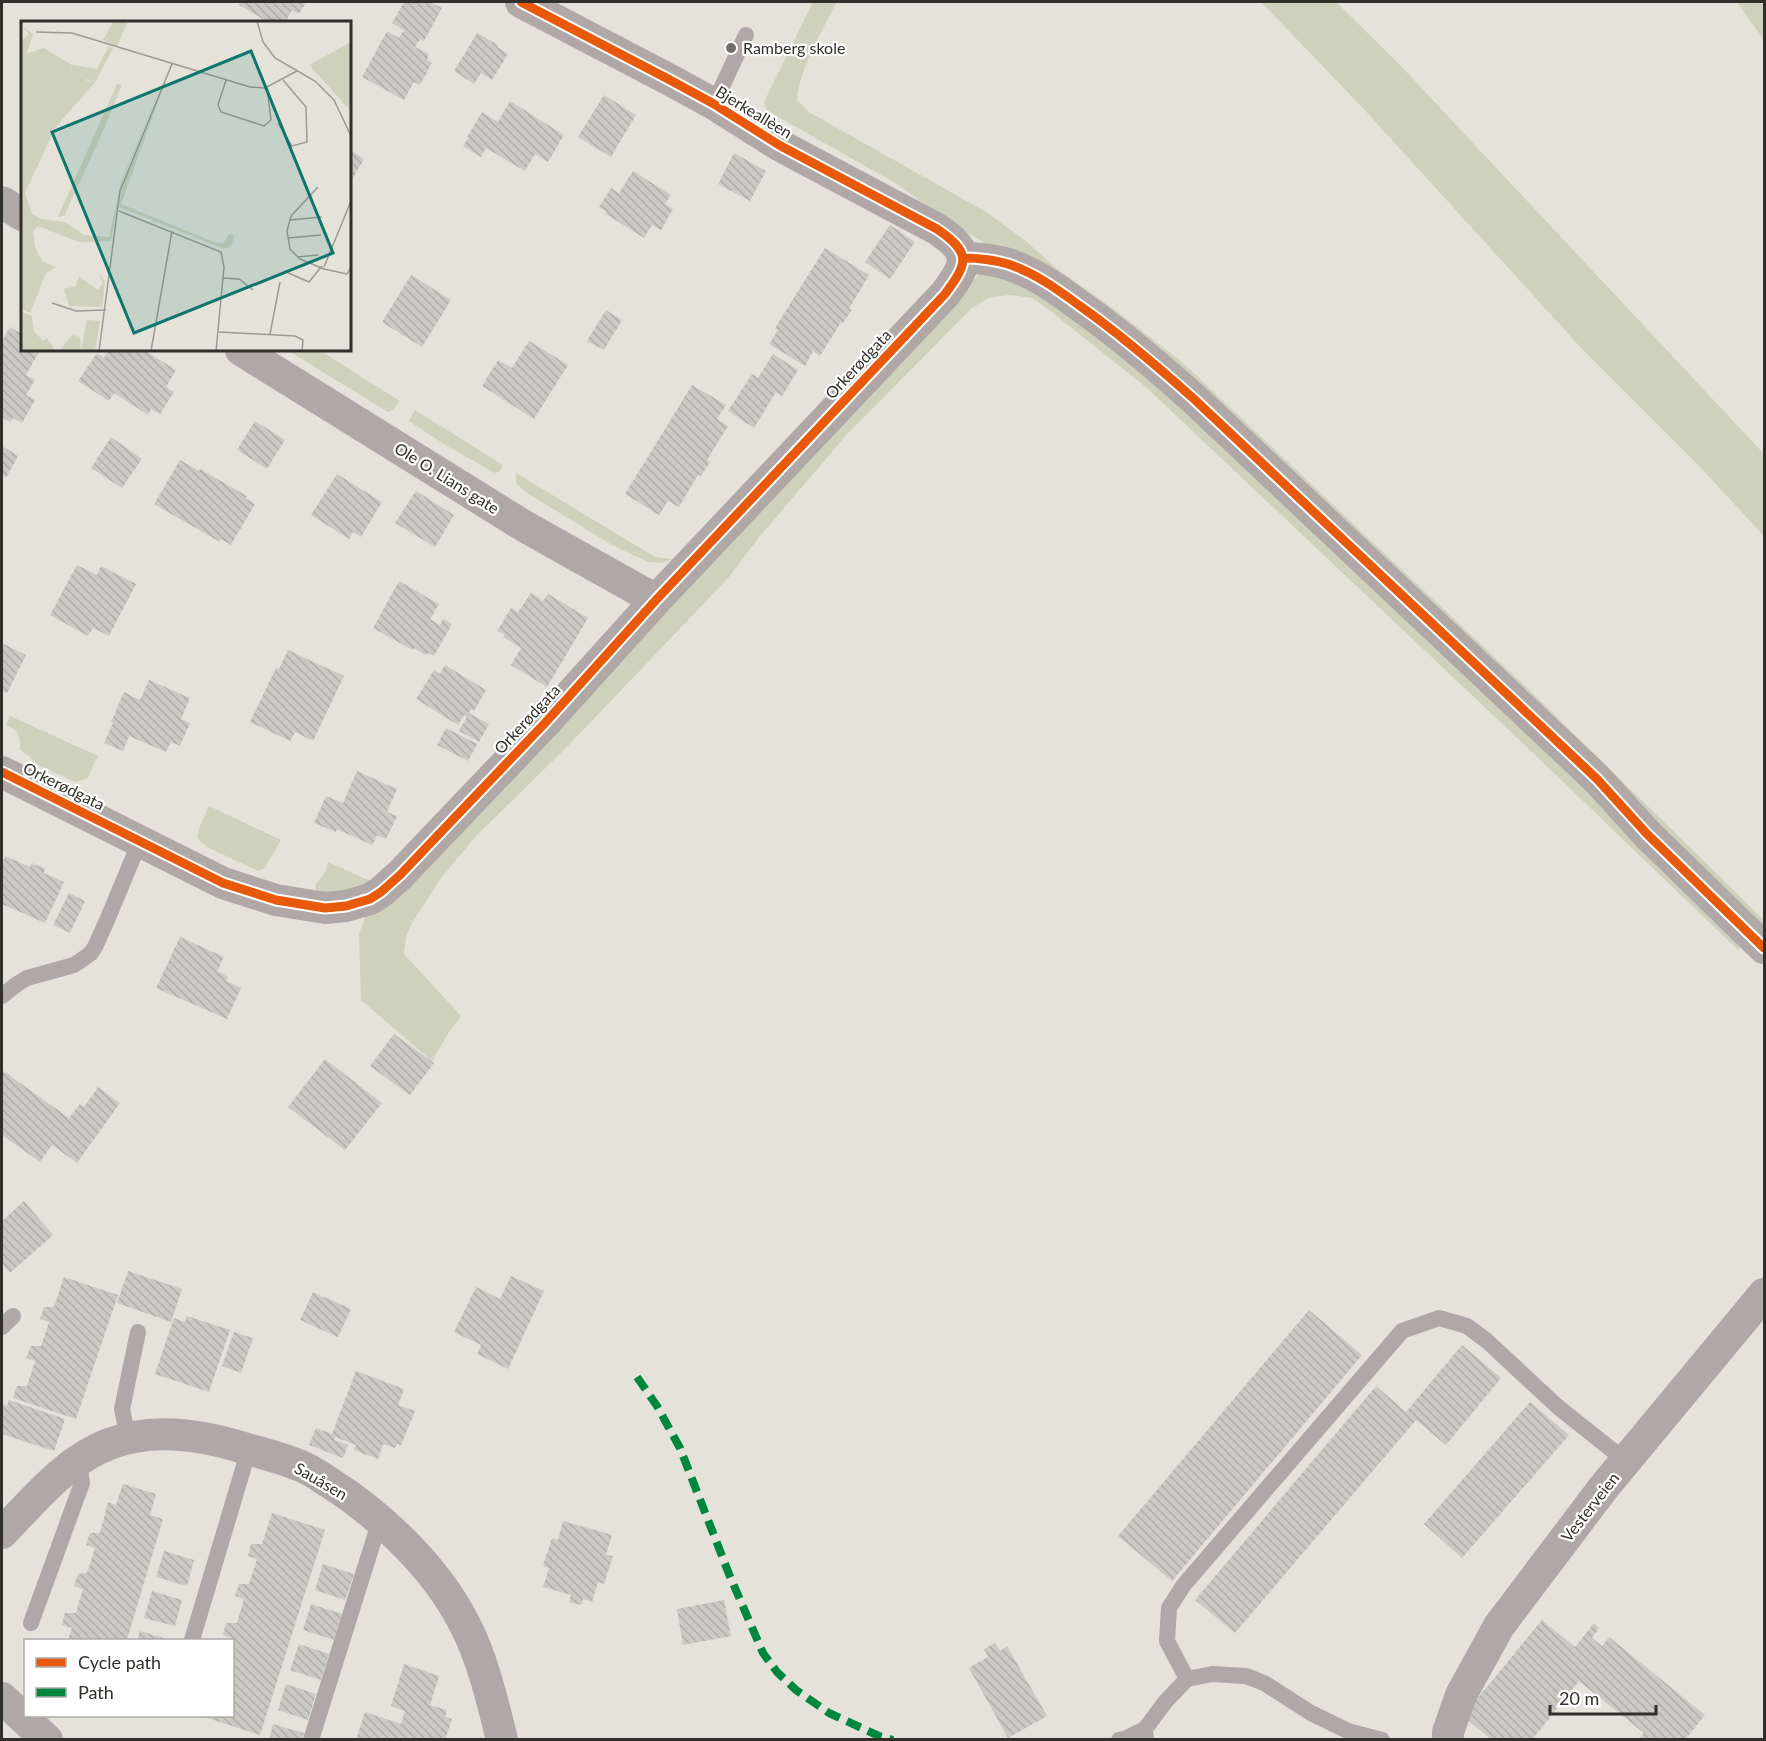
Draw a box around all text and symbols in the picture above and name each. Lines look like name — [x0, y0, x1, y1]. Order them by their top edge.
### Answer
inset map — [21, 21, 351, 351]
place label: Ramberg skole — [743, 38, 845, 57]
marker: Ramberg skole — [724, 41, 738, 55]
street label: Bjerkeallèen — [713, 81, 796, 142]
street label: Orkerødgata — [821, 325, 895, 402]
street label: Ole O. Lians gate — [392, 438, 503, 517]
street label: Orkerødgata — [490, 680, 564, 757]
street label: Orkerødgata — [21, 758, 108, 813]
street label: Sauåsen — [292, 1458, 351, 1503]
street label: Vesterveien — [1557, 1468, 1623, 1545]
legend — [24, 1639, 234, 1717]
text: Cycle path — [78, 1651, 161, 1673]
scale bar — [1550, 1678, 1656, 1716]
text: Path — [78, 1681, 114, 1703]
text: 20 m — [1559, 1687, 1599, 1709]

